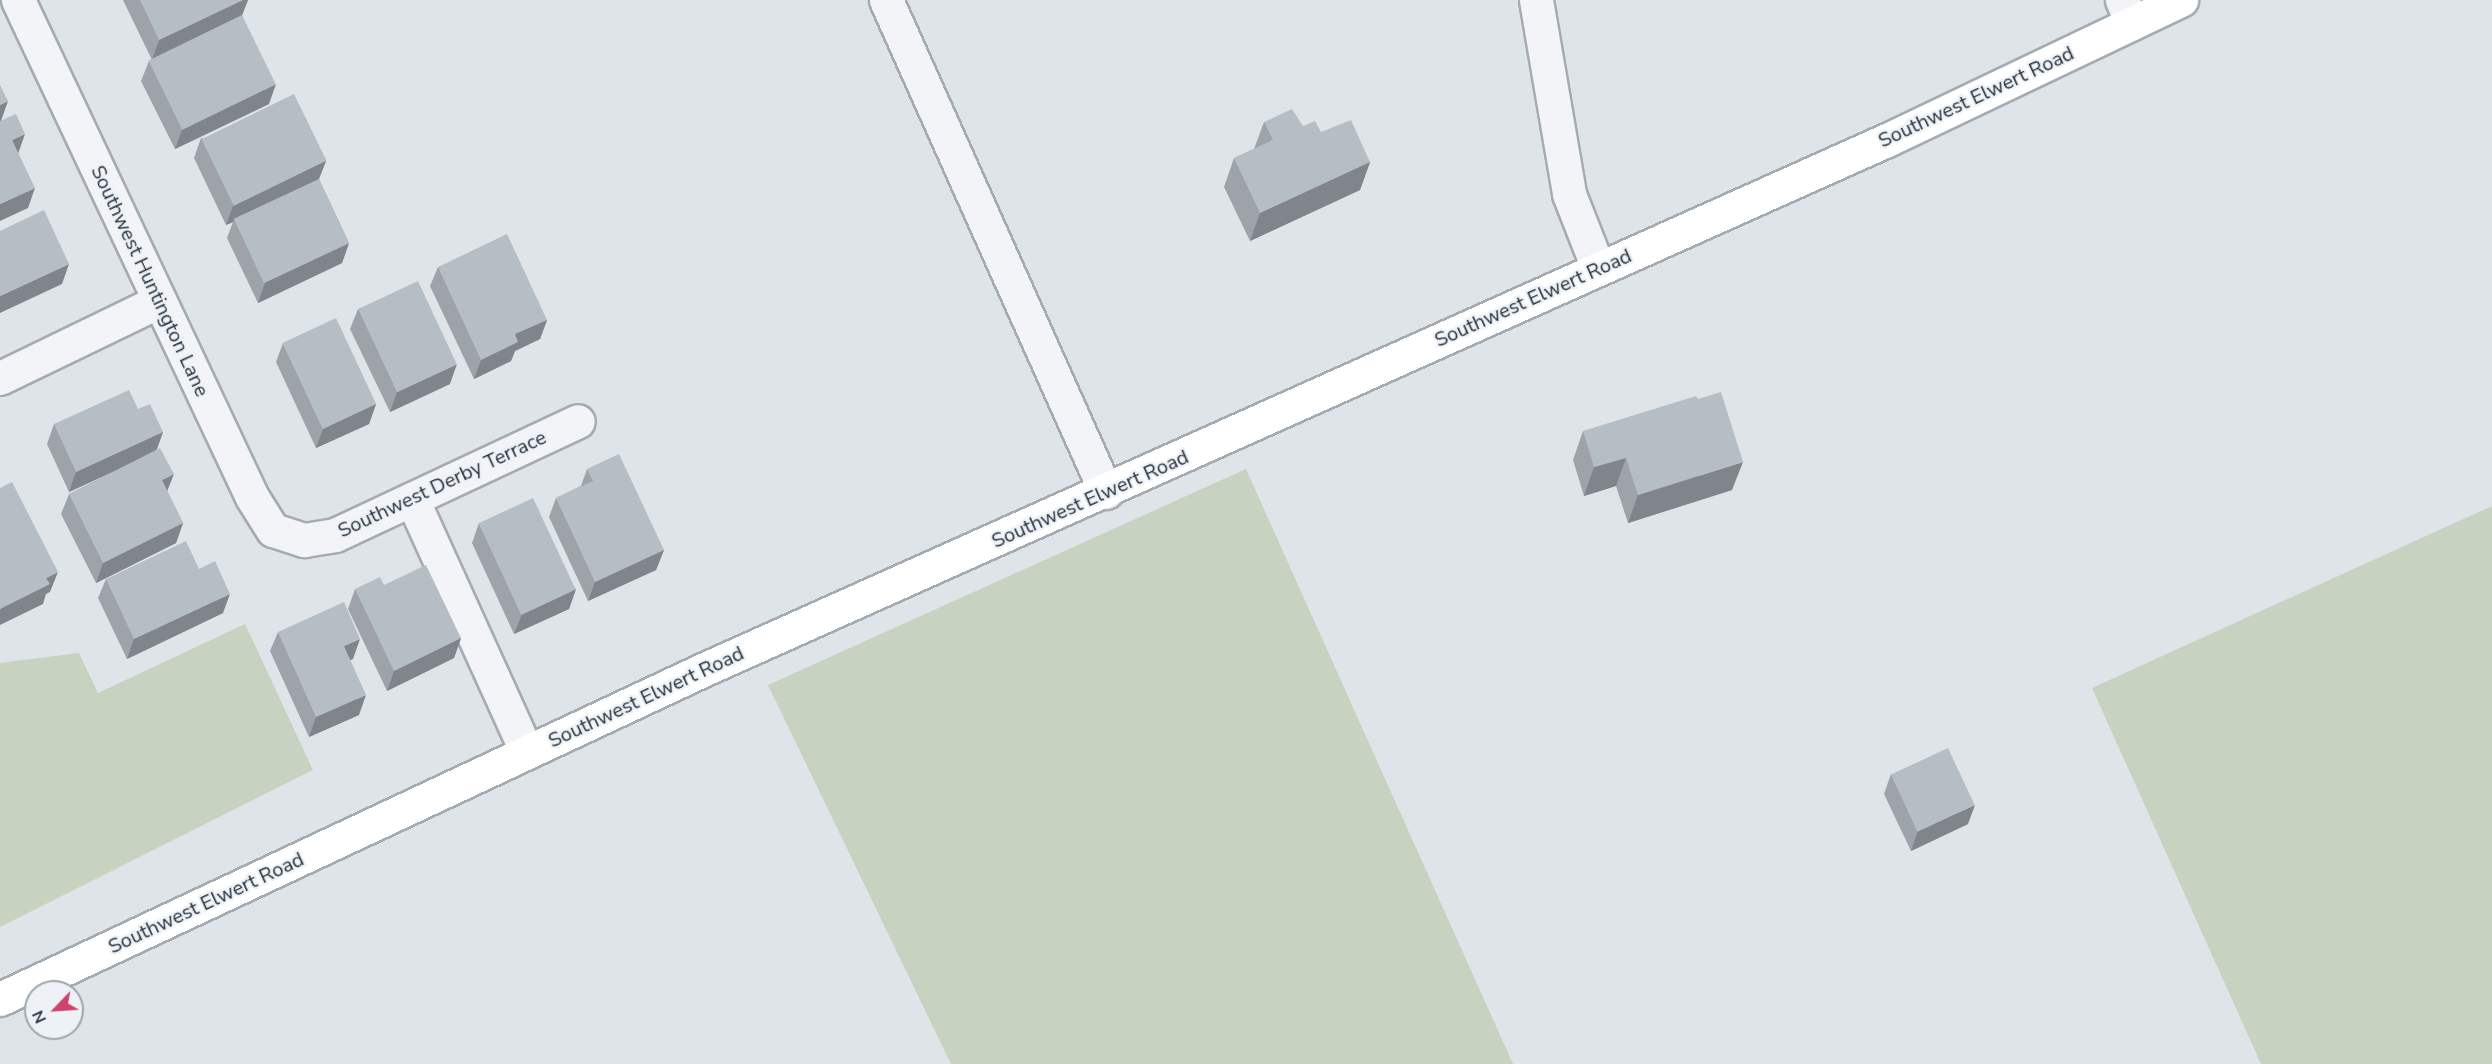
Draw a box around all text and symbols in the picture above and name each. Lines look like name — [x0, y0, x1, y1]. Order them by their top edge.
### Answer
street label: Southwest Elwert Road — [1874, 41, 2078, 153]
street label: Southwest Huntington Lane — [86, 162, 214, 400]
street label: Southwest Elwert Road — [1431, 244, 1635, 352]
street label: Southwest Derby Terrace — [334, 425, 550, 543]
street label: Southwest Elwert Road — [988, 445, 1192, 553]
street label: Southwest Elwert Road — [544, 641, 748, 753]
street label: Southwest Elwert Road — [104, 847, 308, 959]
north arrow — [24, 980, 84, 1040]
text: N — [27, 1007, 52, 1027]

